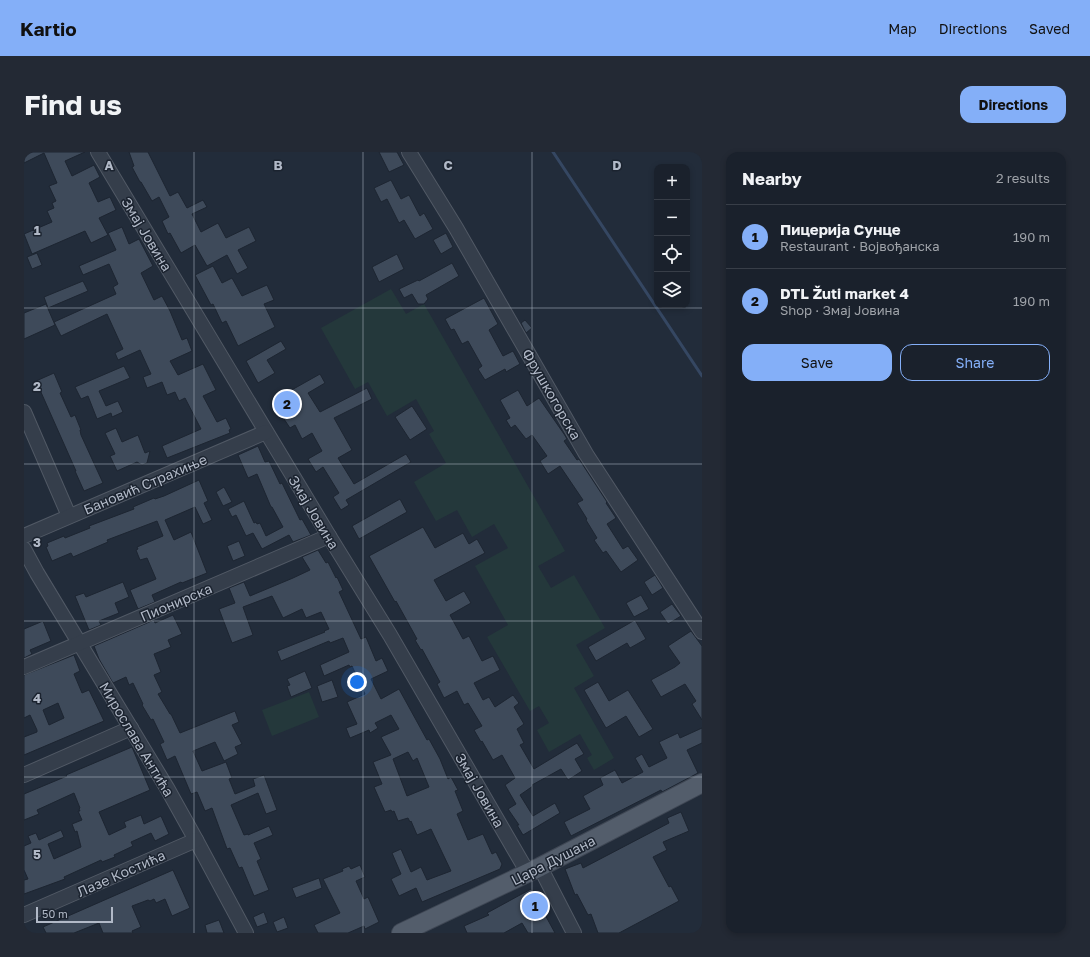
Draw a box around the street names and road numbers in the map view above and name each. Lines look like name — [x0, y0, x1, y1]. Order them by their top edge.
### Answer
street label: Змај Јовина — [118, 194, 176, 274]
street label: Фрушкогорска — [519, 345, 585, 443]
street label: Бановић Страхиње — [81, 450, 209, 518]
street label: Змај Јовина — [285, 472, 343, 552]
street label: Пионирска — [137, 579, 215, 625]
street label: Мирослава Антића — [96, 679, 178, 799]
street label: Змај Јовина — [452, 750, 508, 830]
street label: Цара Душана — [508, 832, 598, 888]
street label: Лазе Костића — [74, 846, 168, 900]

